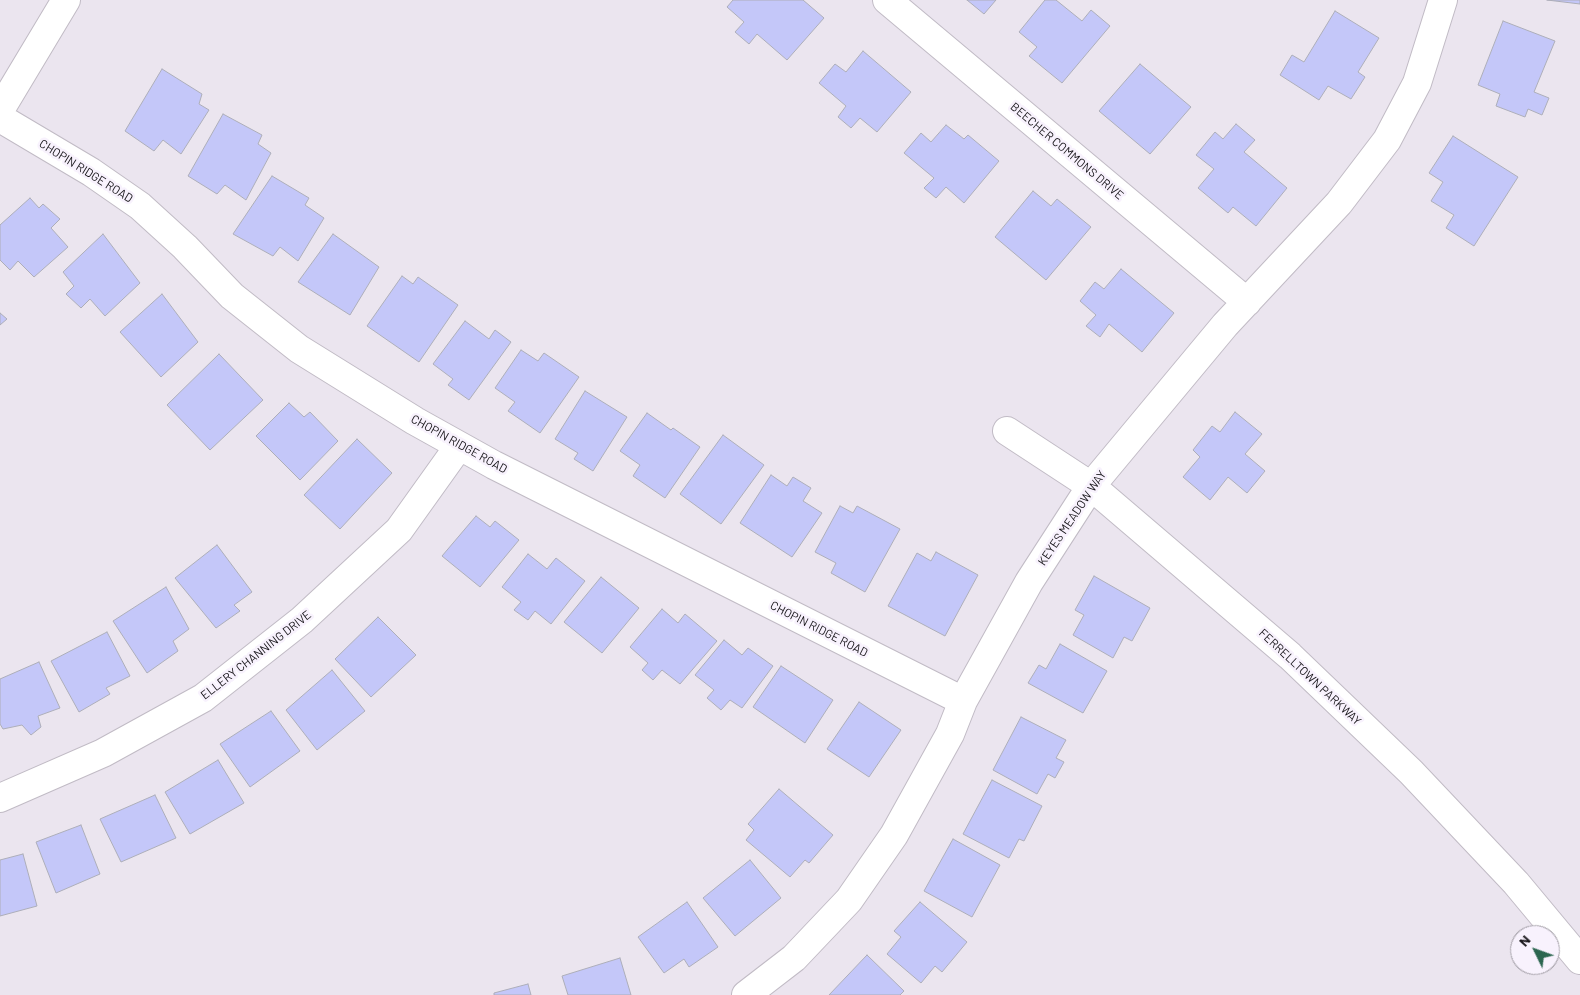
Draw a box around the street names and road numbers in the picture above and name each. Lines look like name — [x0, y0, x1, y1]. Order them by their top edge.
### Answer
street label: BEECHER COMMONS DRIVE — [1008, 99, 1126, 203]
street label: CHOPIN RIDGE ROAD — [37, 136, 135, 206]
street label: CHOPIN RIDGE ROAD — [408, 412, 510, 476]
street label: KEYES MEADOW WAY — [1035, 468, 1109, 568]
street label: CHOPIN RIDGE ROAD — [768, 598, 870, 660]
street label: ELLERY CHANNING DRIVE — [198, 607, 314, 703]
street label: FERRELLTOWN PARKWAY — [1256, 626, 1364, 728]

